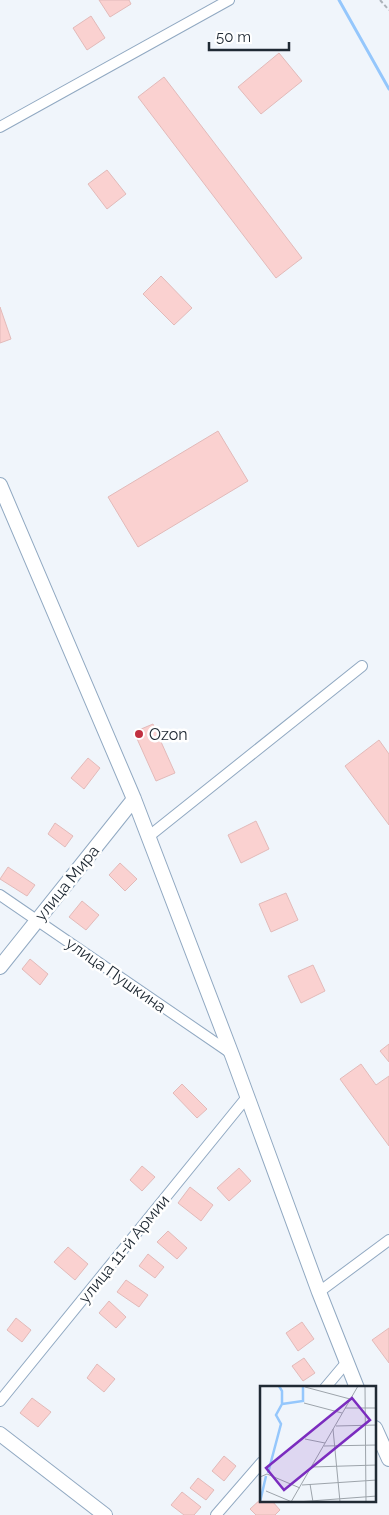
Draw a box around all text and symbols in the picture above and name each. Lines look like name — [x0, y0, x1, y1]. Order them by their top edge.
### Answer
scale bar — [209, 20, 289, 52]
text: 50 m — [216, 28, 251, 46]
place label: Ozon — [149, 725, 188, 744]
marker: Ozon — [133, 728, 145, 740]
street label: улица Мира — [31, 841, 103, 925]
street label: улица Пушкина — [62, 933, 170, 1017]
street label: улица 11-й Армии — [75, 1191, 173, 1307]
inset map — [260, 1386, 376, 1502]

